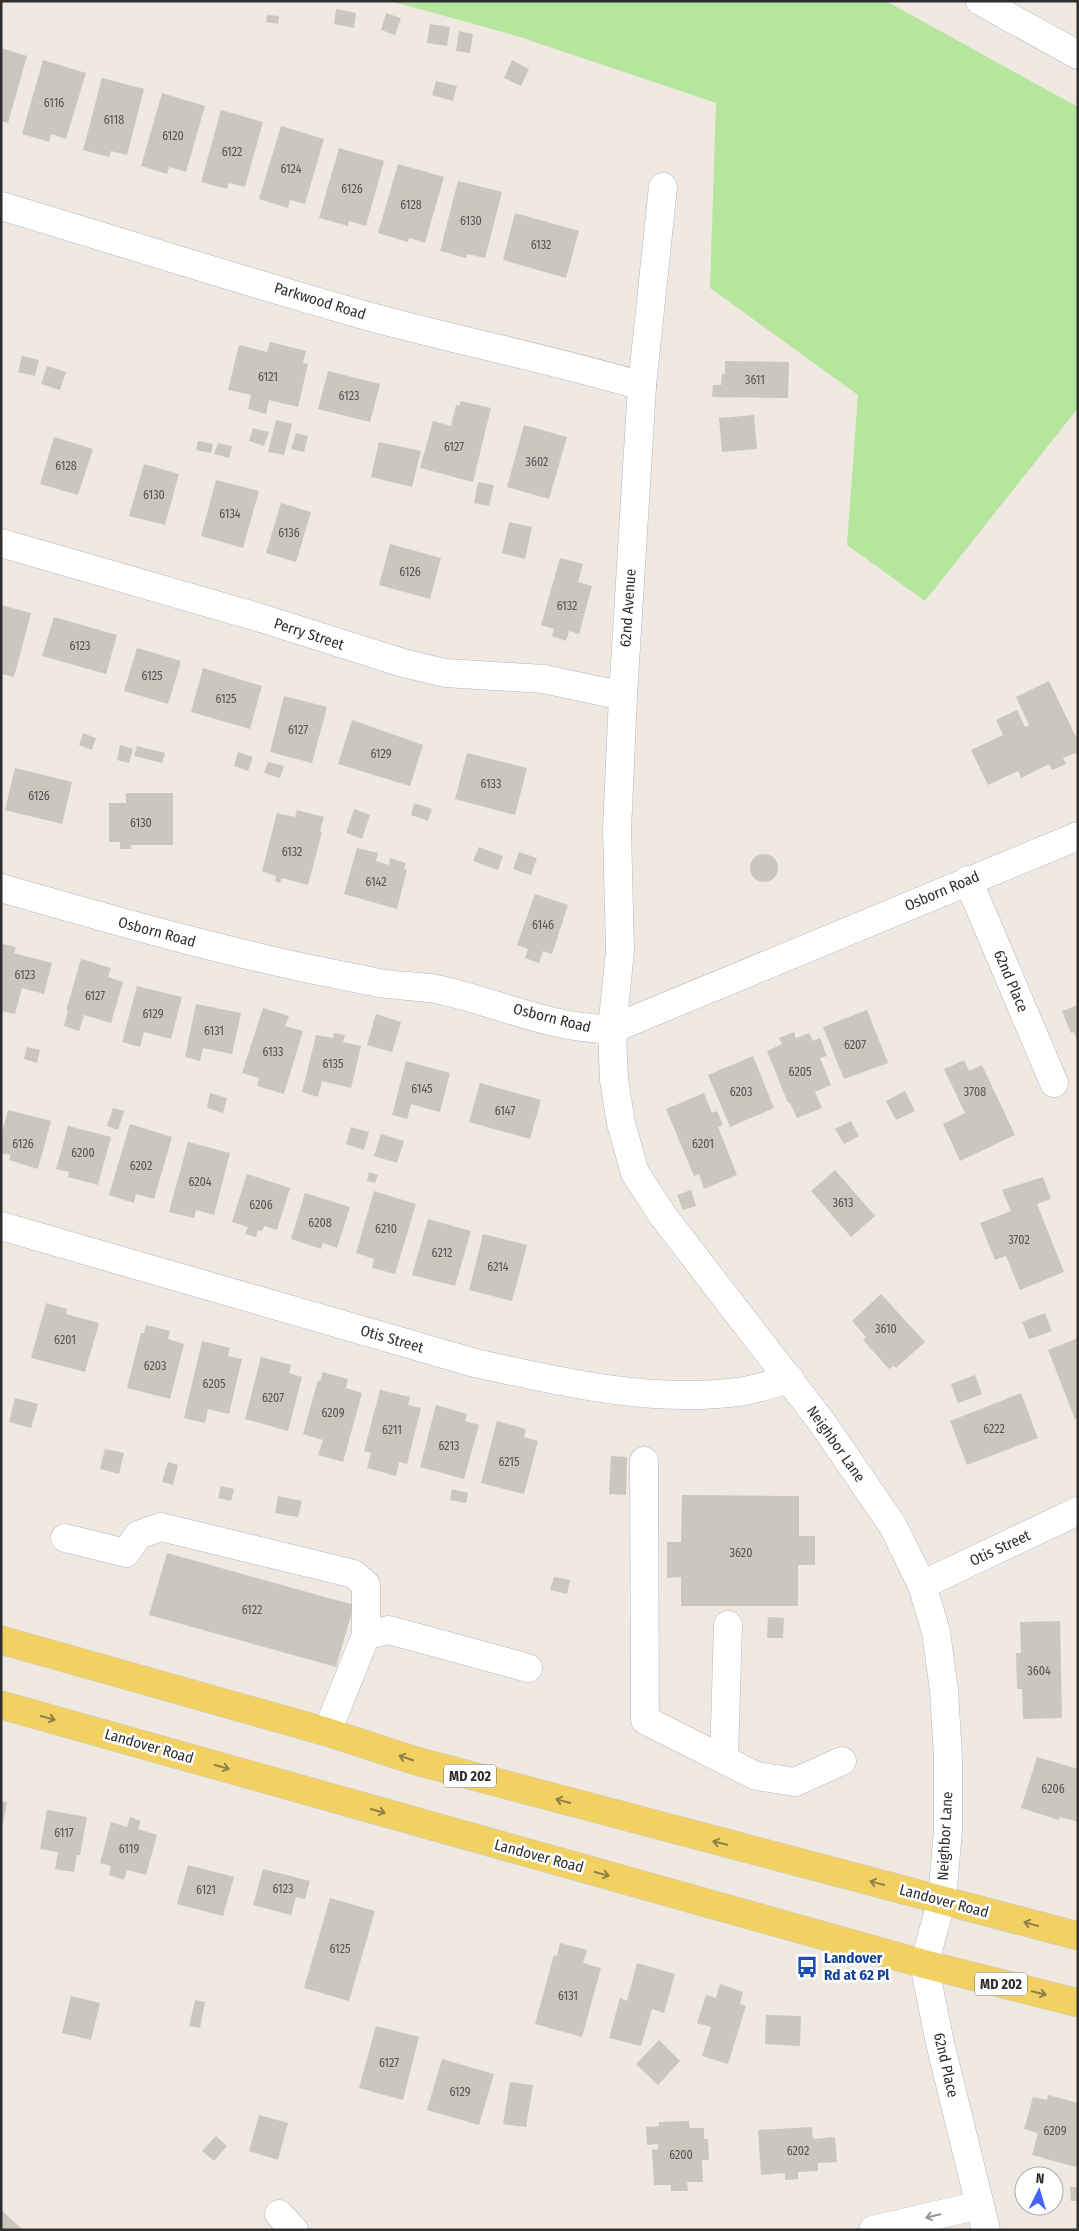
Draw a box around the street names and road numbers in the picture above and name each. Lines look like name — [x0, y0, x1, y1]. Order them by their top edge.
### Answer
street label: Parkwood Road — [272, 279, 368, 323]
street label: 62nd Avenue — [616, 568, 640, 648]
street label: Perry Street — [272, 614, 346, 654]
street label: Osborn Road — [902, 867, 982, 915]
street label: Osborn Road — [116, 913, 198, 951]
street label: 62nd Place — [990, 947, 1032, 1015]
street label: Osborn Road — [511, 1000, 593, 1036]
street label: Otis Street — [358, 1321, 426, 1357]
street label: Neighbor Lane — [803, 1402, 869, 1486]
street label: Otis Street — [967, 1526, 1033, 1570]
street label: Landover Road — [103, 1725, 195, 1767]
road number: MD 202 — [444, 1764, 496, 1788]
street label: Neighbor Lane — [934, 1791, 956, 1881]
street label: Landover Road — [492, 1835, 586, 1877]
street label: Landover Road — [897, 1880, 991, 1922]
road number: MD 202 — [975, 1972, 1027, 1996]
street label: 62nd Place — [930, 2031, 962, 2099]

